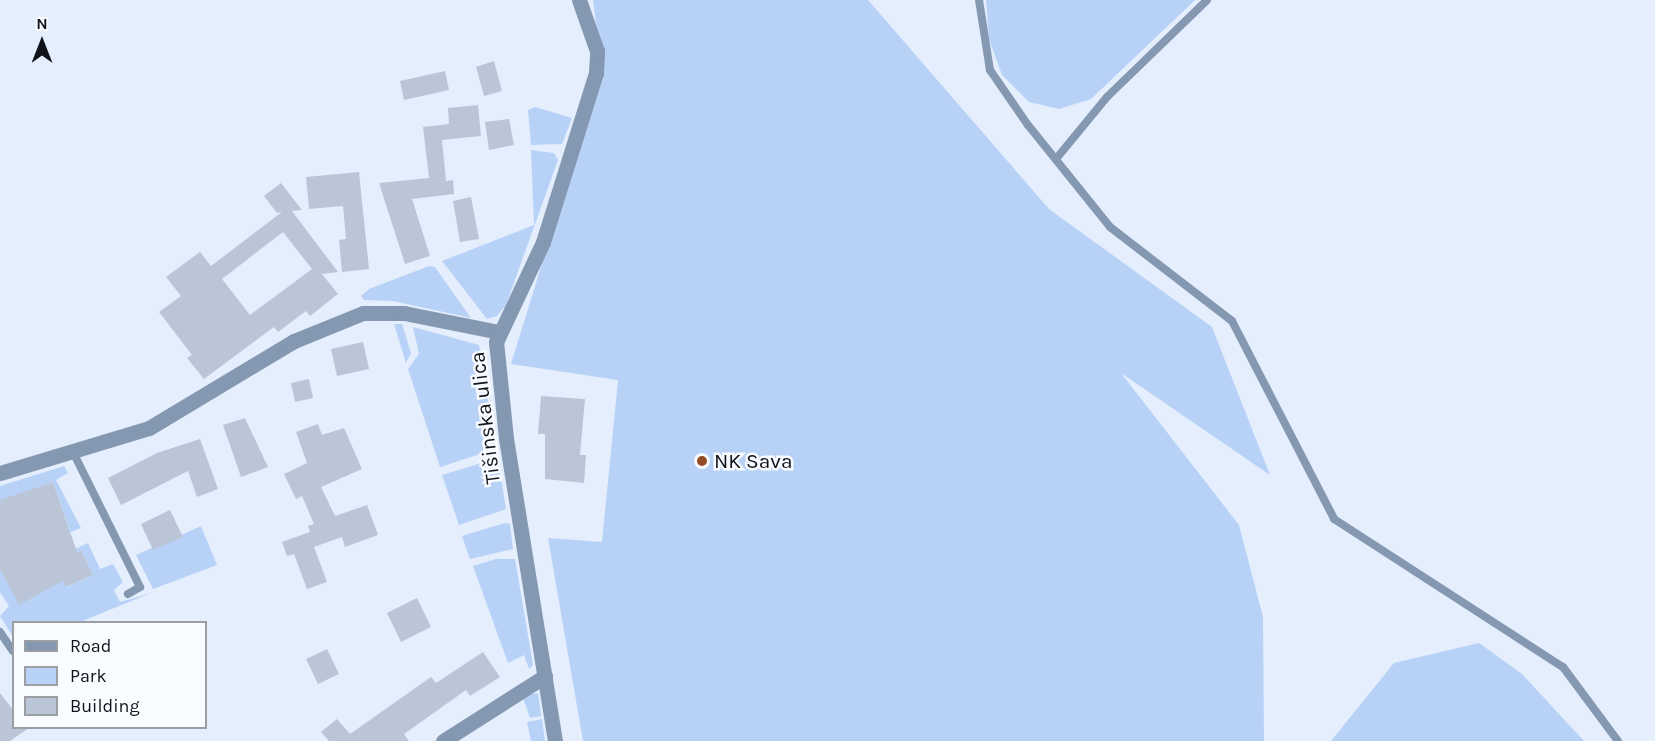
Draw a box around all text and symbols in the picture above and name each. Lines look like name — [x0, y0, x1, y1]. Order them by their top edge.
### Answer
north arrow — [12, 12, 72, 72]
text: N — [36, 14, 48, 33]
street label: Tišinska ulica — [464, 350, 506, 486]
place label: NK Sava — [714, 448, 792, 474]
marker: NK Sava — [695, 454, 709, 468]
legend — [12, 621, 207, 729]
text: Road — [70, 635, 111, 657]
text: Park — [70, 665, 107, 687]
text: Building — [70, 695, 140, 717]

